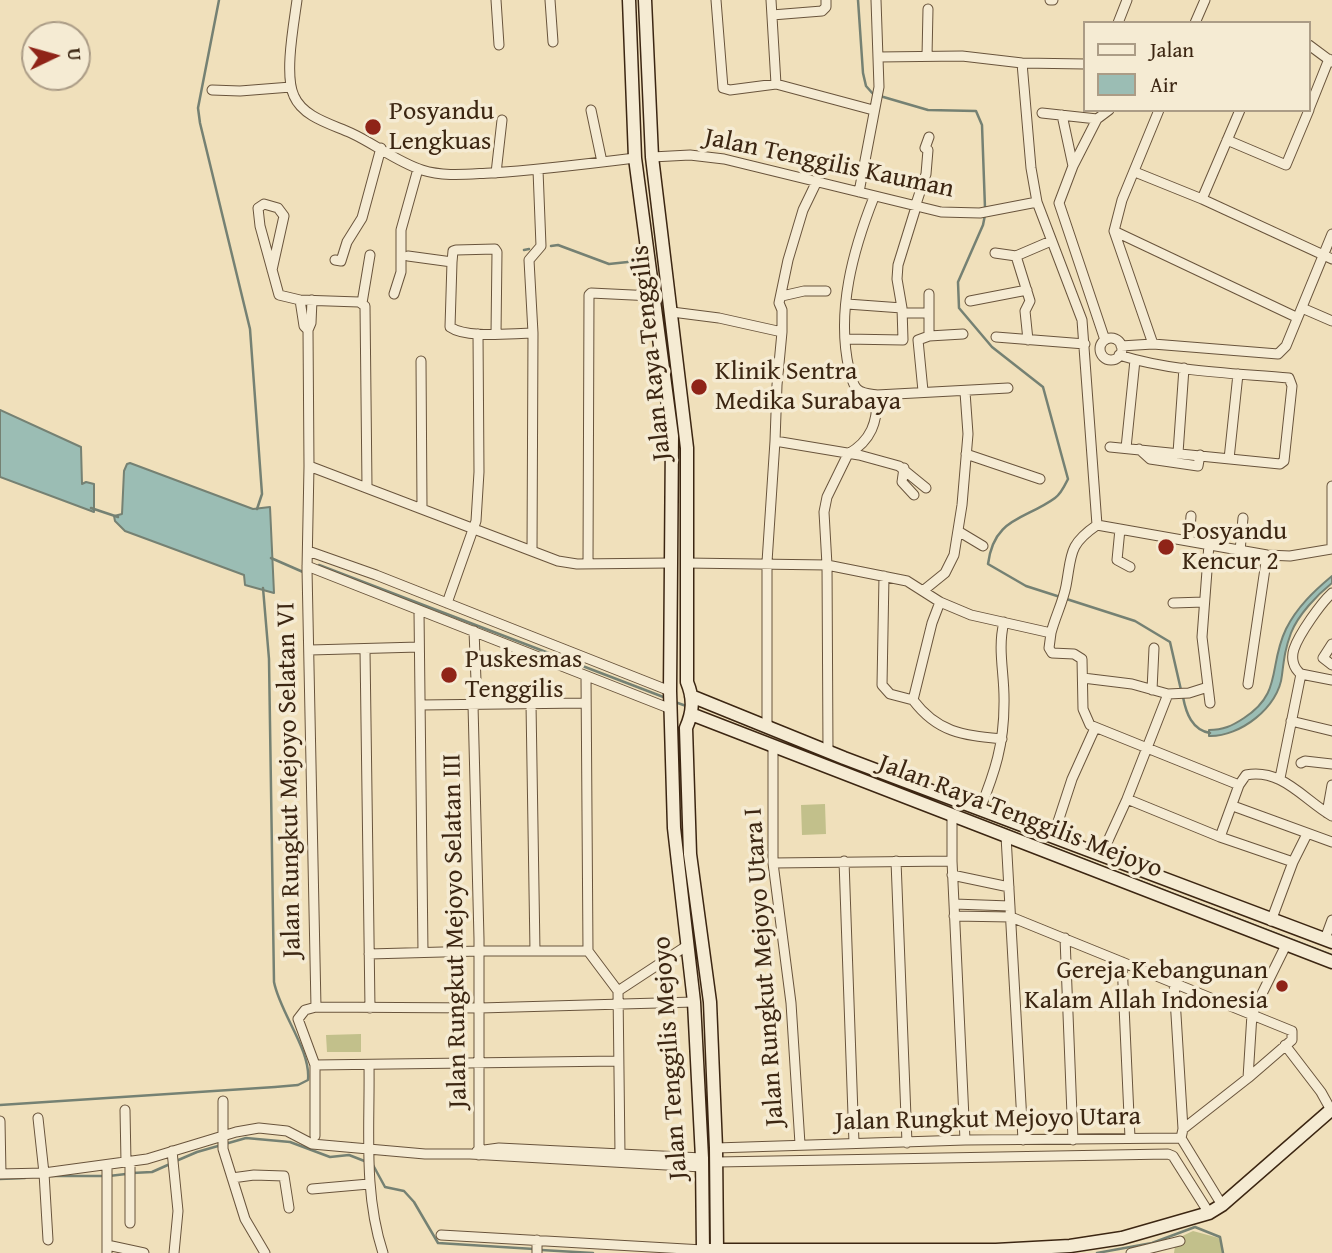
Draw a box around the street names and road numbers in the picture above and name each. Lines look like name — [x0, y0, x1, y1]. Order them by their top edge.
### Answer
street label: Jalan Tenggilis Kauman — [701, 122, 957, 206]
street label: Jalan Raya Tenggilis — [625, 244, 679, 462]
street label: Jalan Rungkut Mejoyo Selatan VI — [271, 602, 309, 958]
street label: Jalan Raya Tenggilis Mejoyo — [874, 748, 1166, 886]
street label: Jalan Rungkut Mejoyo Selatan III — [437, 753, 475, 1109]
street label: Jalan Rungkut Mejoyo Utara I — [738, 807, 792, 1127]
street label: Jalan Tenggilis Mejoyo — [647, 935, 695, 1181]
street label: Jalan Rungkut Mejoyo Utara — [835, 1102, 1141, 1138]

